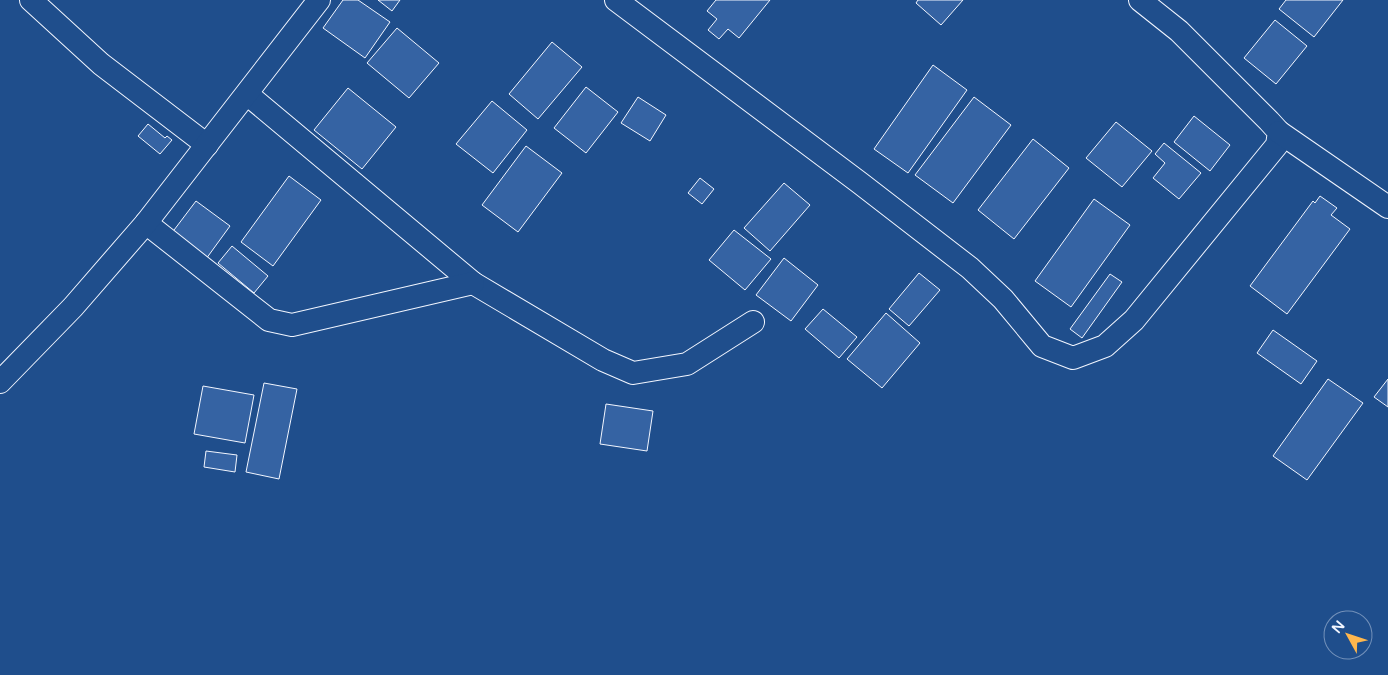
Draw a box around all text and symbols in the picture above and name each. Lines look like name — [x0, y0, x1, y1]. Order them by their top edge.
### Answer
north arrow — [1323, 610, 1373, 660]
text: N — [1328, 617, 1349, 637]

